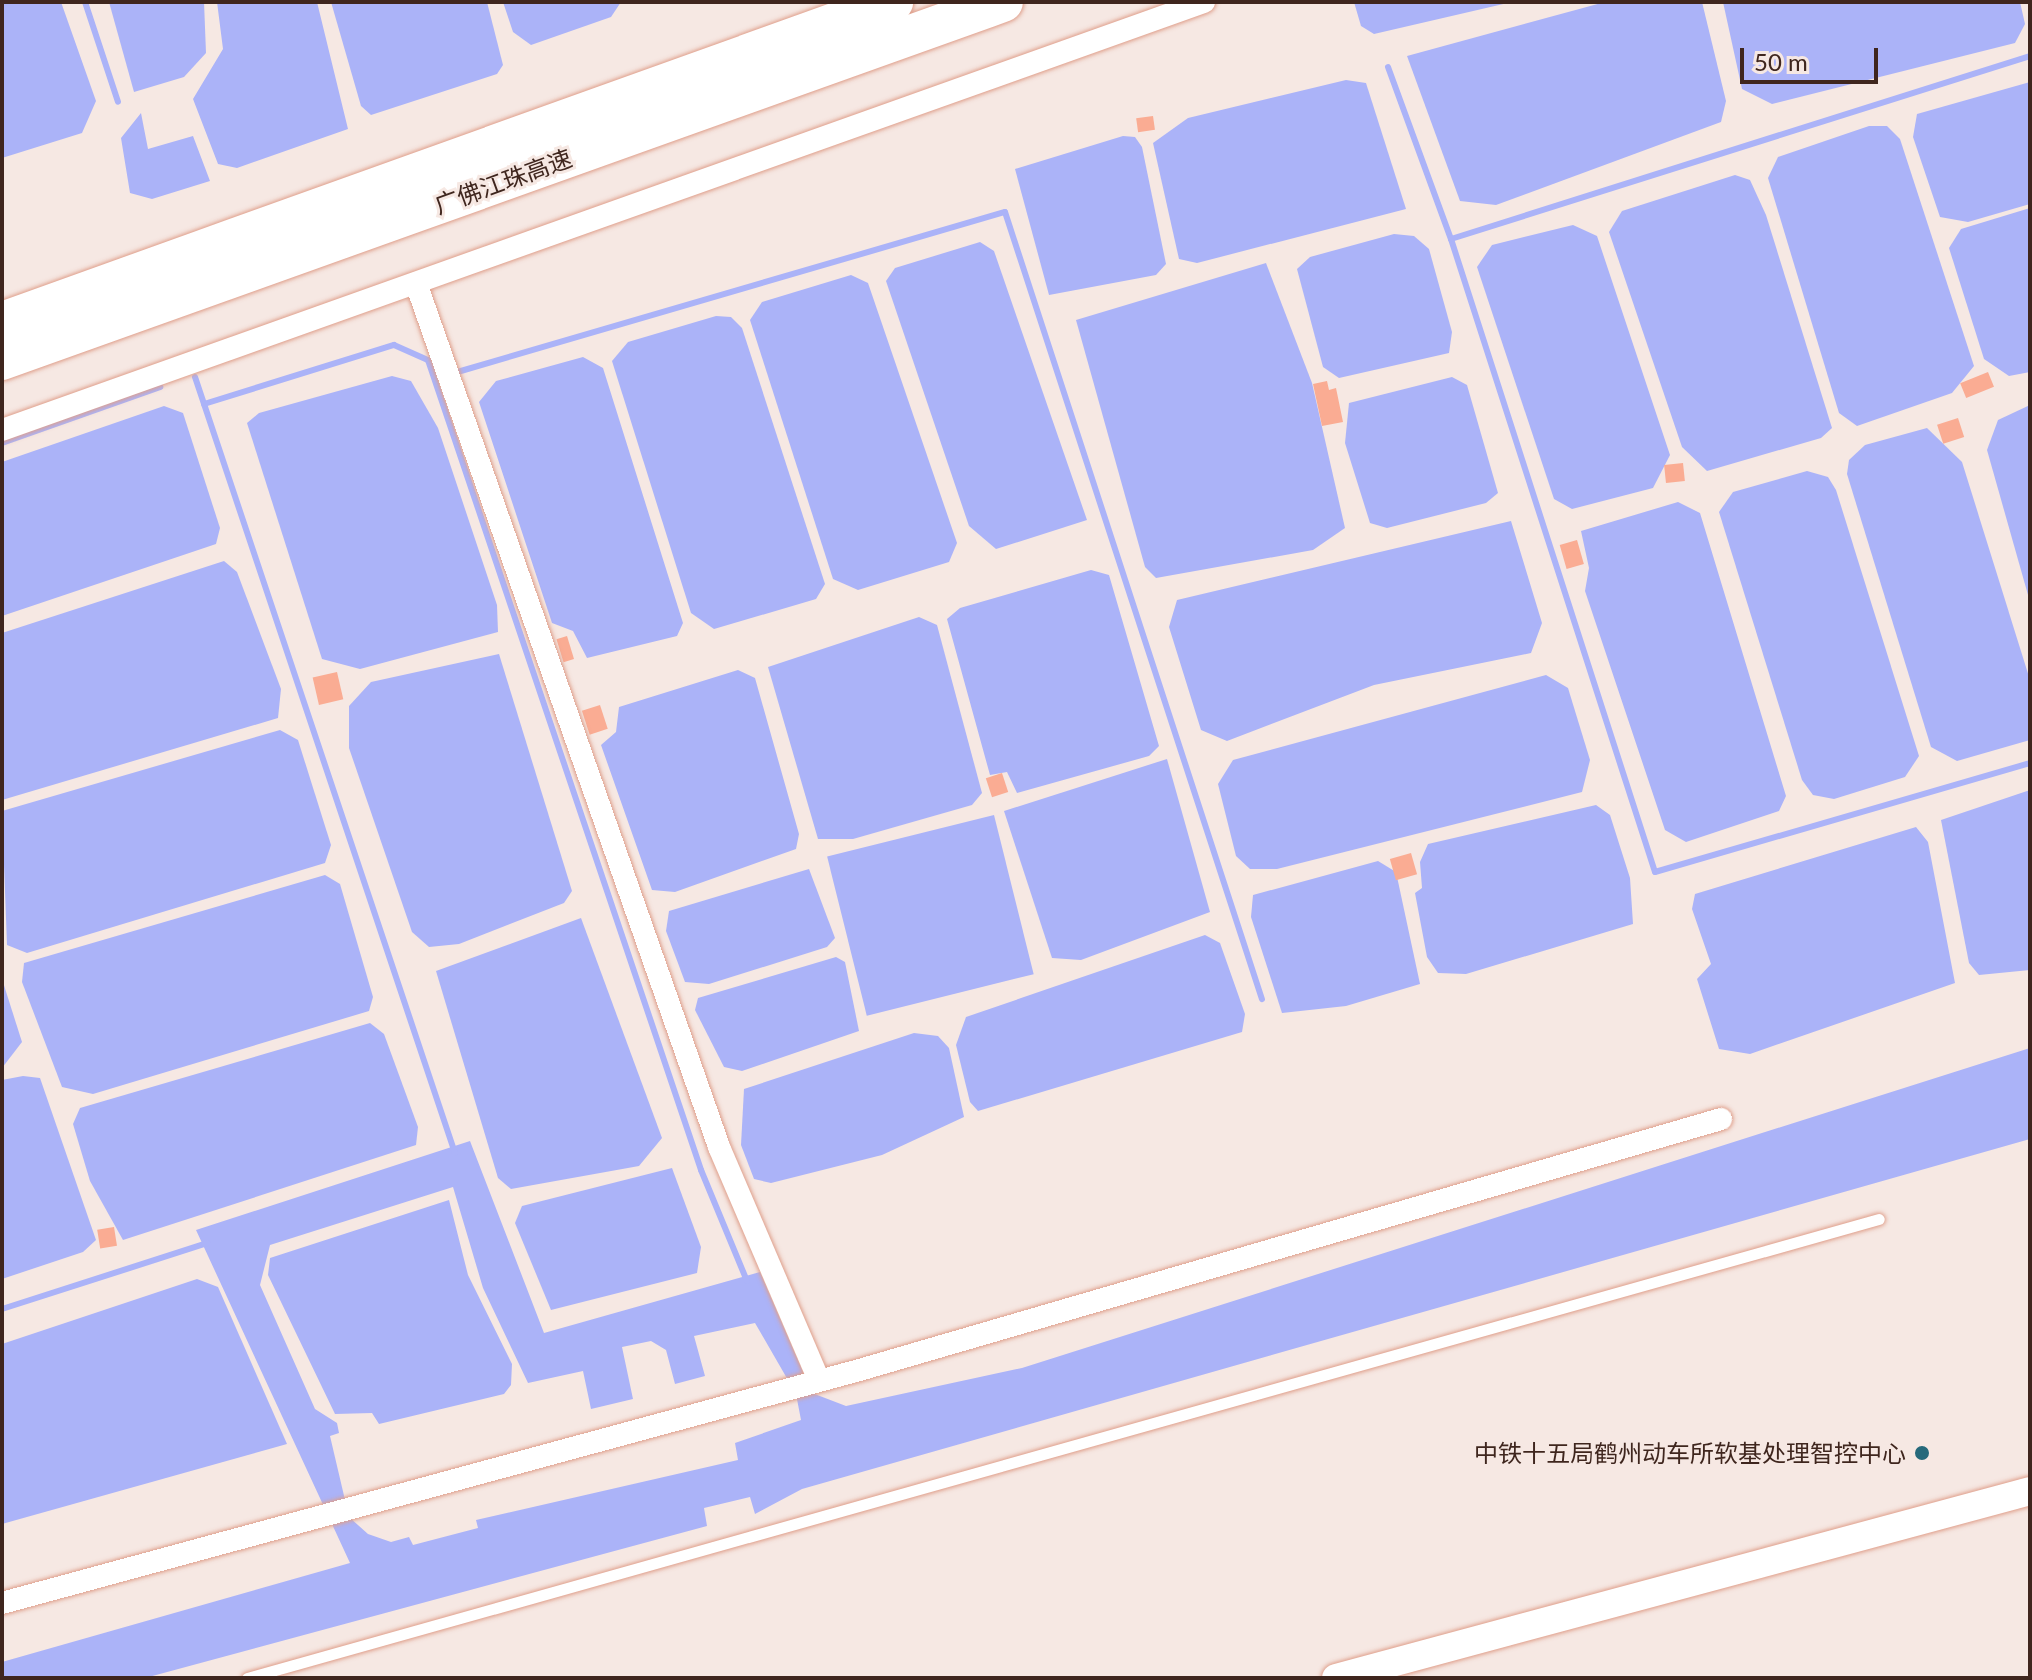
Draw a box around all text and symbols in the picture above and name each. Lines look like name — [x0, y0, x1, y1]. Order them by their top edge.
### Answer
scale bar — [1744, 32, 1882, 82]
text: 50 m — [1754, 47, 1808, 76]
street label: 广佛江珠高速 — [430, 143, 576, 219]
place label: 中铁十五局鹤州动车所软基处理智控中心 — [1474, 1439, 1906, 1467]
marker: 中铁十五局鹤州动车所软基处理智控中心 — [1913, 1444, 1931, 1462]

